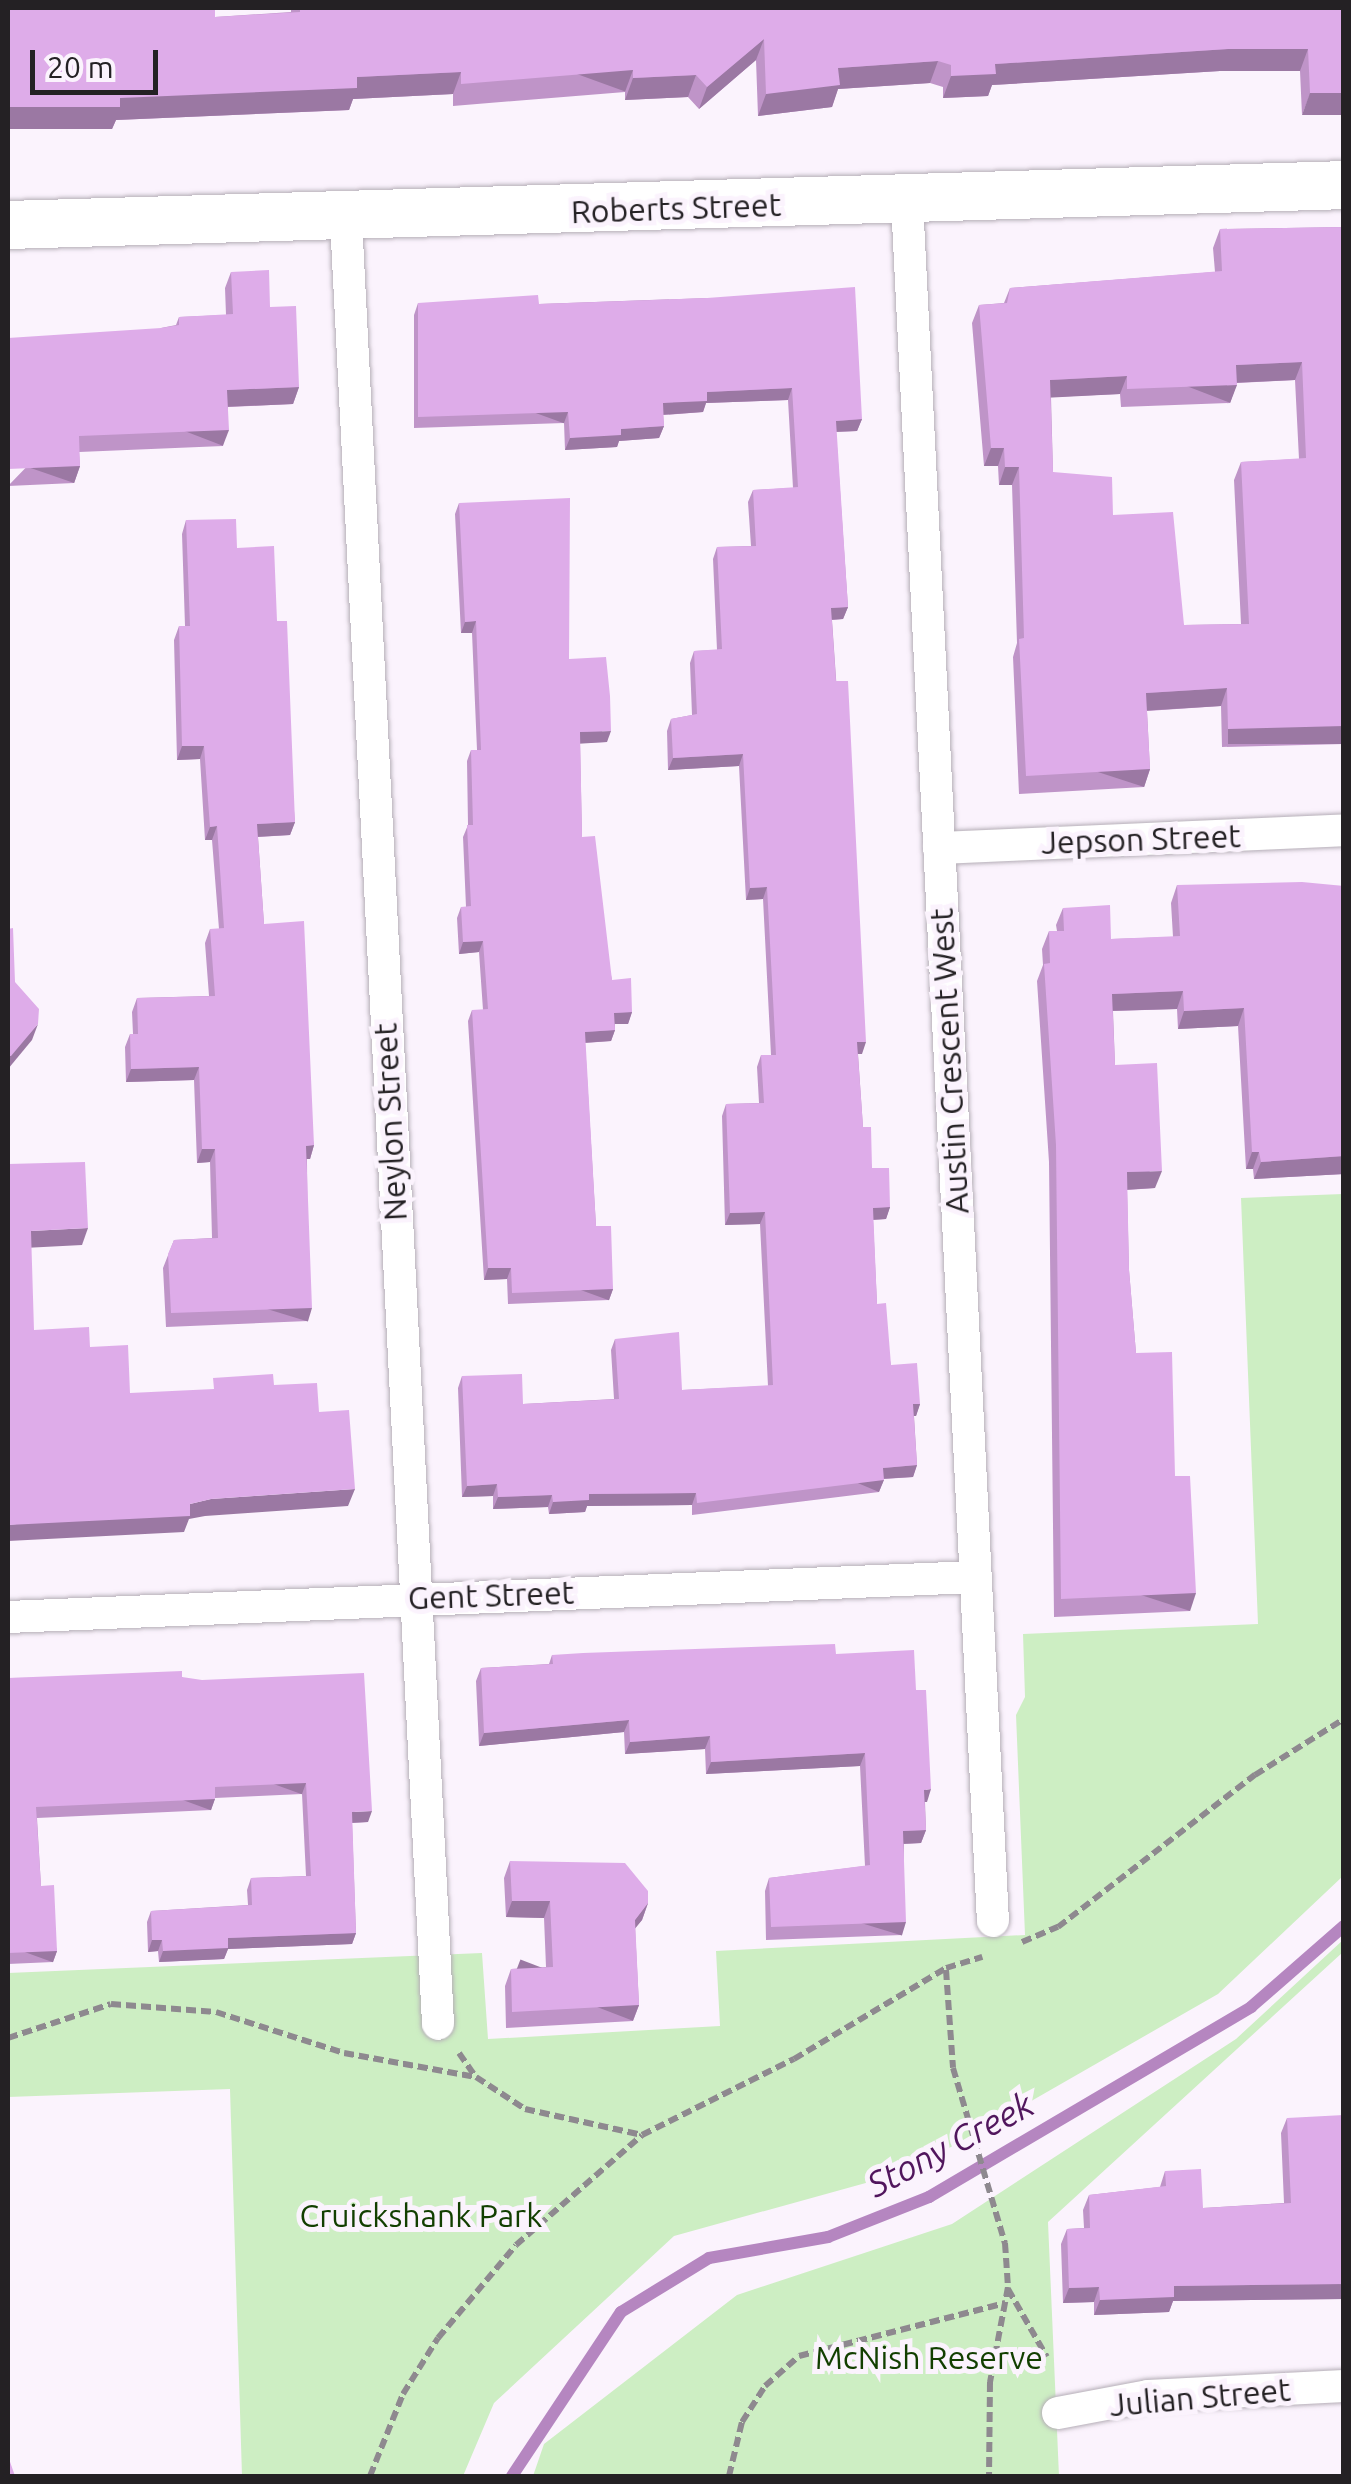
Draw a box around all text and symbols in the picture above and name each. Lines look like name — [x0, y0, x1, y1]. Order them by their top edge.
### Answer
scale bar — [35, 30, 162, 92]
text: 20 m — [47, 50, 114, 84]
street label: Roberts Street — [570, 185, 782, 231]
street label: Jepson Street — [1041, 816, 1241, 862]
street label: Austin Crescent West — [922, 907, 976, 1215]
street label: Neylon Street — [366, 1022, 414, 1222]
street label: Gent Street — [407, 1573, 575, 1617]
water label: Stony Creek — [860, 2083, 1040, 2205]
park label: Cruickshank Park — [300, 2196, 542, 2234]
park label: McNish Reserve — [815, 2338, 1043, 2376]
street label: Julian Street — [1108, 2370, 1292, 2424]

